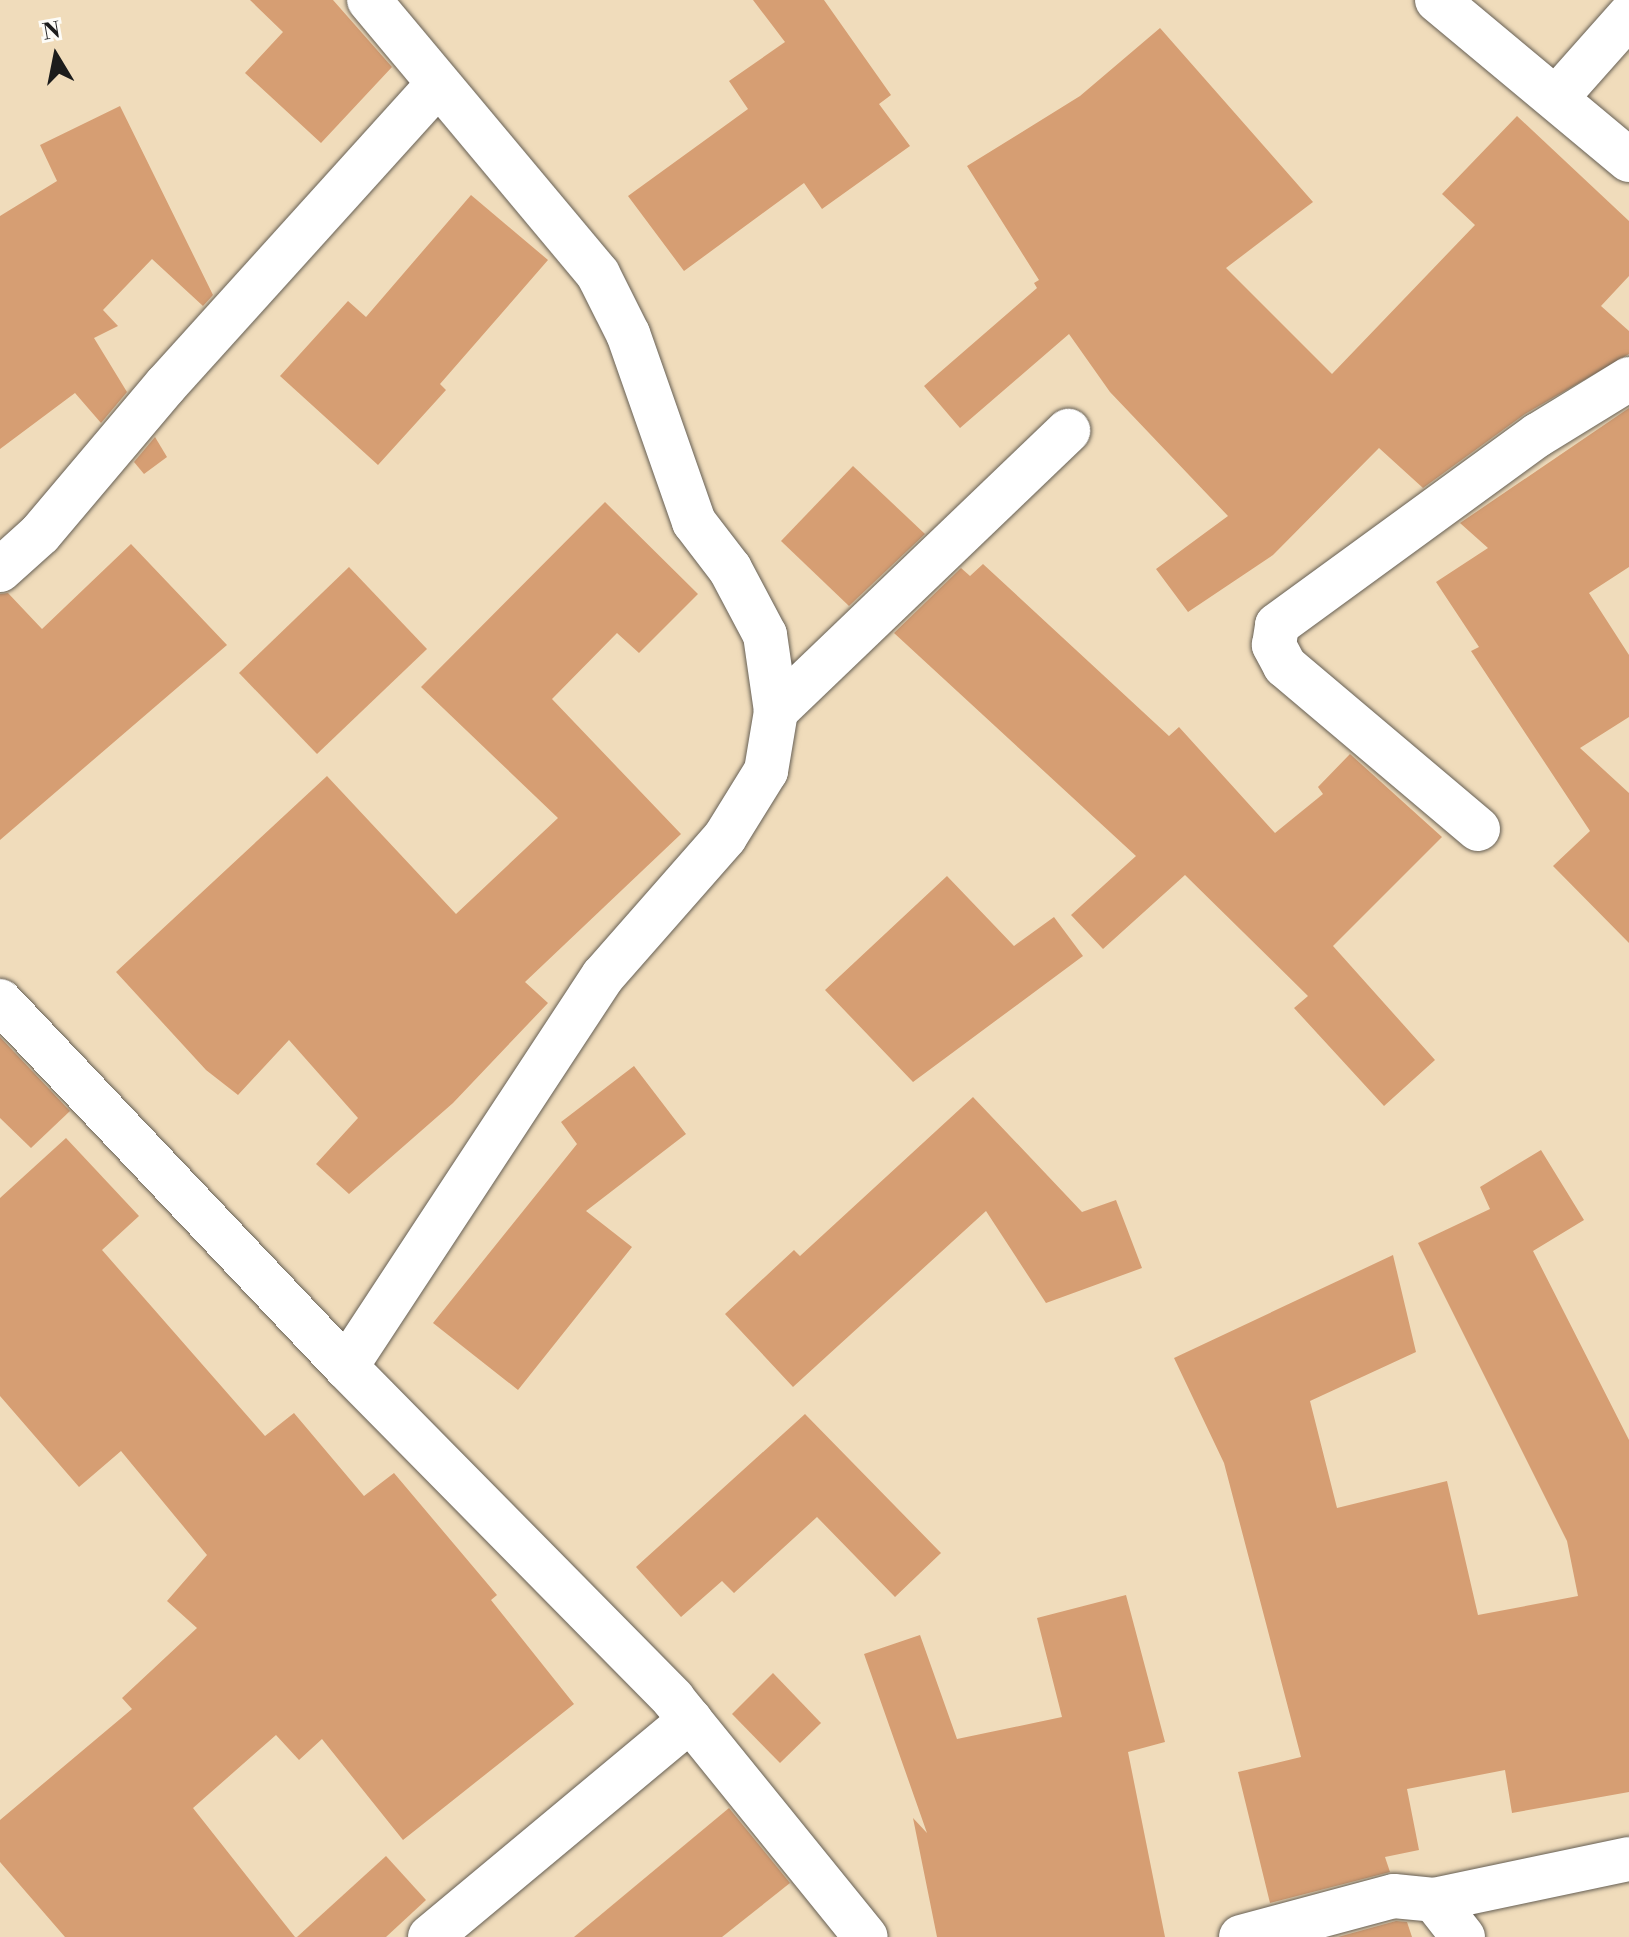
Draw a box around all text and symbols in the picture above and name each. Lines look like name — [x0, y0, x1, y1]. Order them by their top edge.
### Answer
north arrow — [16, 16, 96, 96]
text: N — [41, 17, 63, 47]

